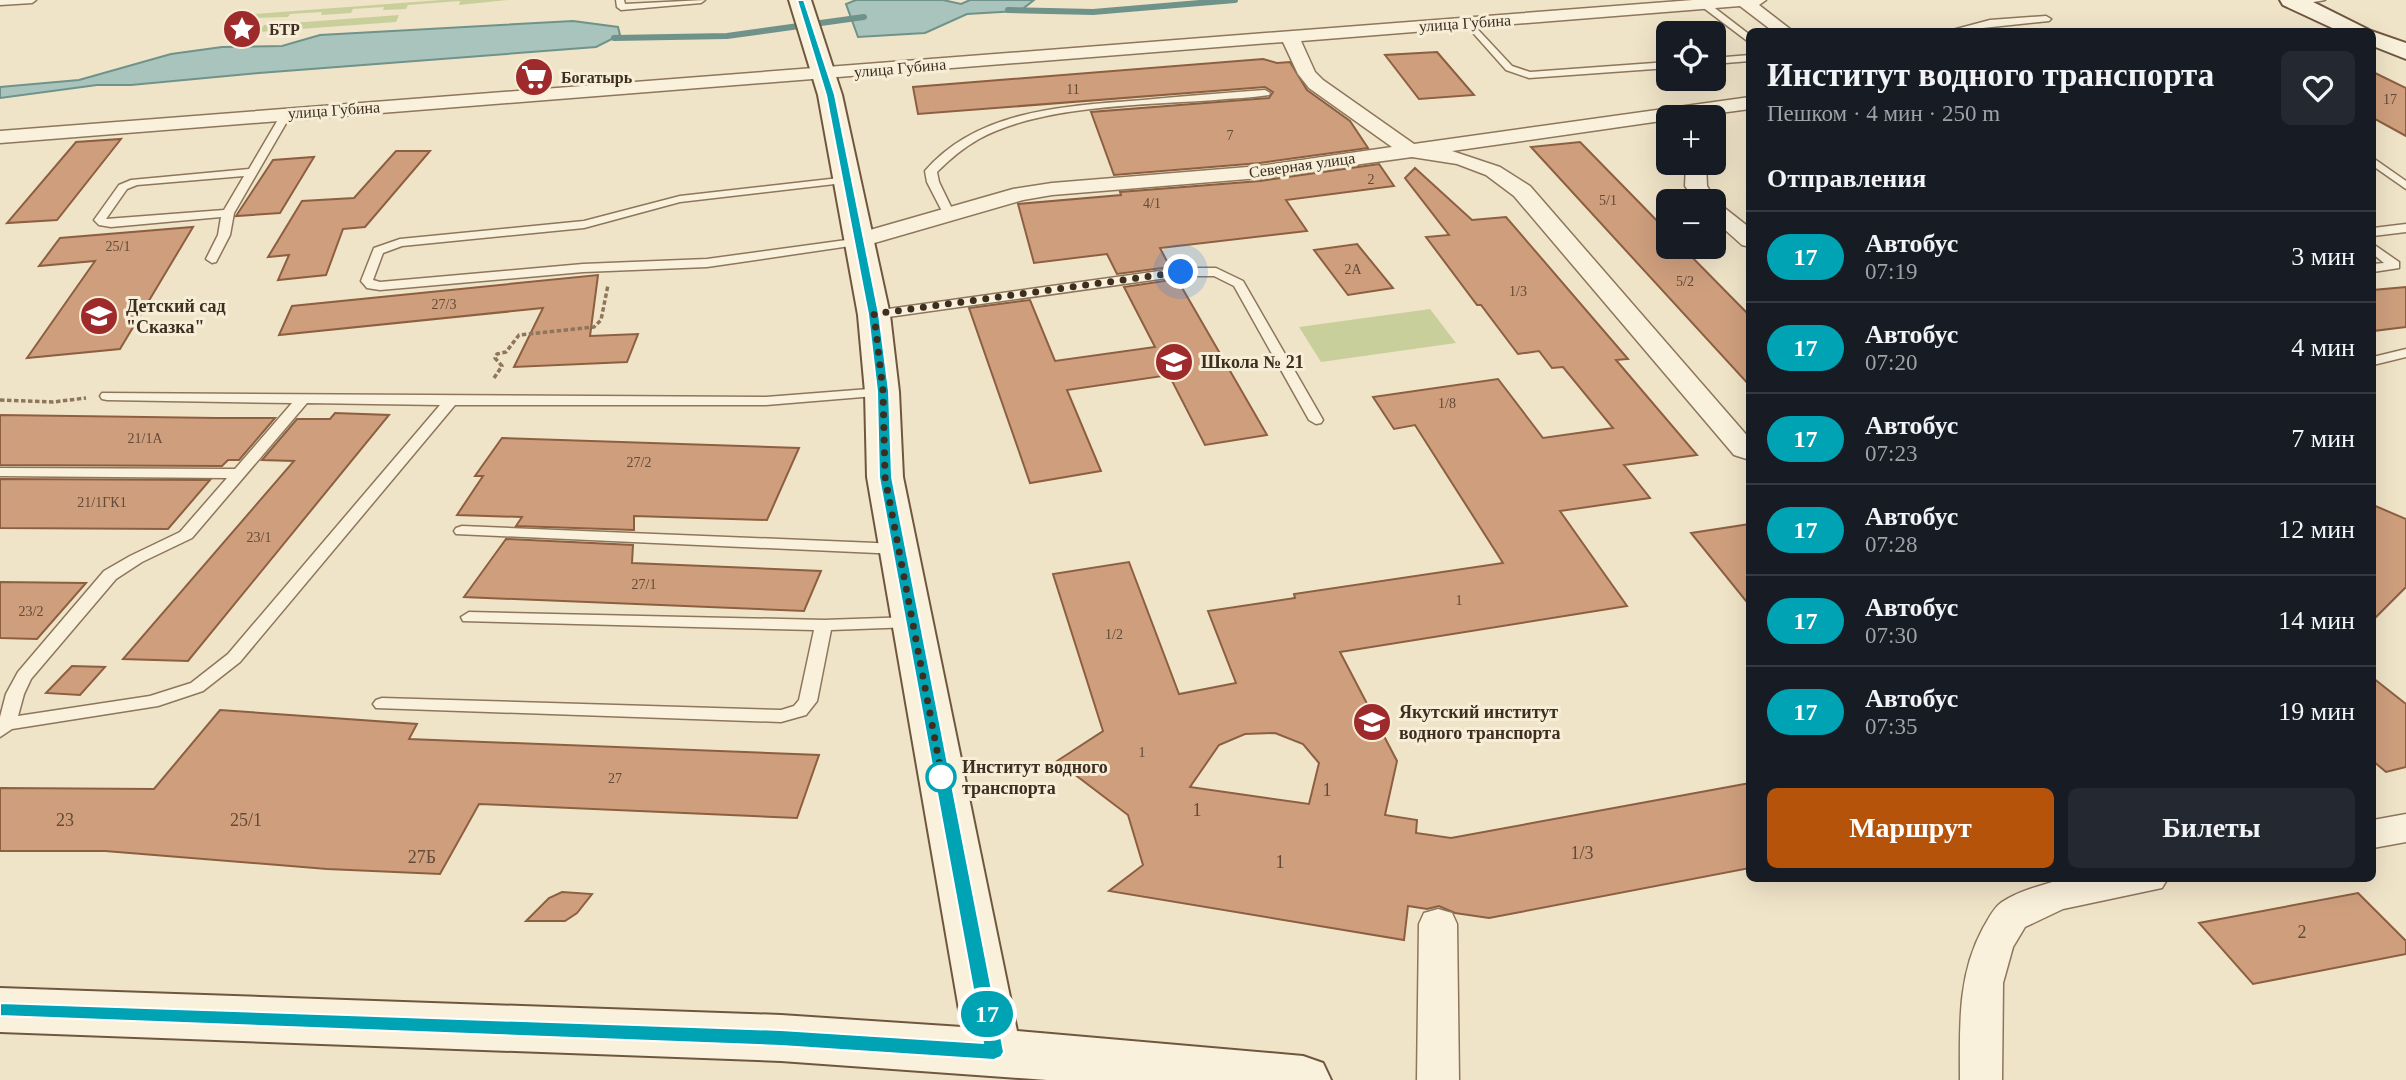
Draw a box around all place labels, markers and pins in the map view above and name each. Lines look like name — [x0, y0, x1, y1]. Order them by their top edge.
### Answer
place icon: БТР — [221, 8, 263, 50]
place label: БТР — [269, 21, 300, 38]
supermarket icon: Богатырь — [513, 56, 555, 98]
place label: Богатырь — [561, 69, 633, 87]
school or university icon: Детский сад "Сказка" — [78, 295, 120, 337]
place label: Детский сад "Сказка" — [126, 296, 226, 337]
school or university icon: Школа № 21 — [1153, 341, 1195, 383]
place label: Школа № 21 — [1201, 352, 1304, 372]
school or university icon: Якутский институт водного транспорта — [1351, 701, 1393, 743]
place label: Якутский институт водного транспорта — [1399, 702, 1560, 743]
place label: Институт водного транспорта — [962, 757, 1108, 798]
marker: Институт водного транспорта — [926, 762, 956, 792]

